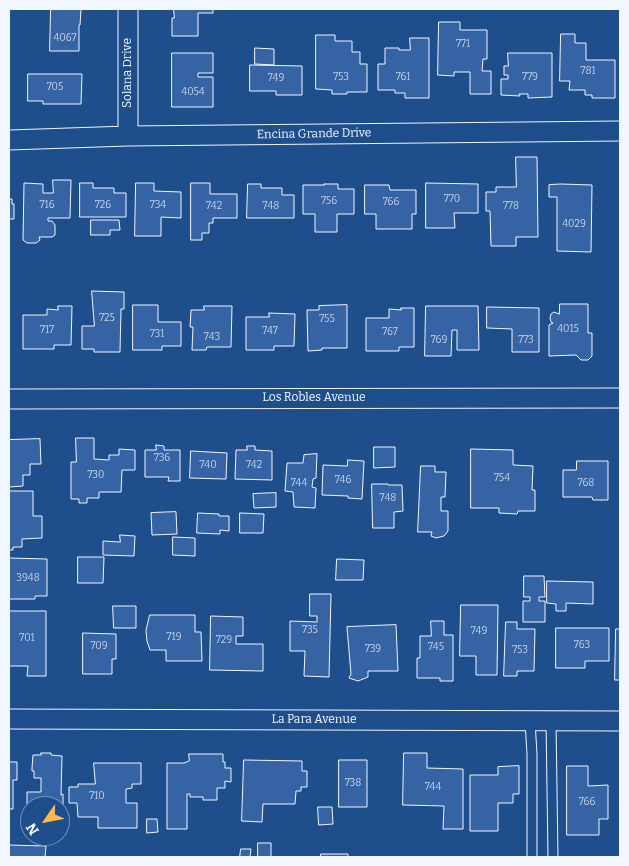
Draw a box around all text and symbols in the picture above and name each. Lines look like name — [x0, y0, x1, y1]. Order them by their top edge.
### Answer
house number: 4067 — [54, 32, 76, 44]
street label: Solana Drive — [121, 38, 135, 108]
house number: 771 — [456, 38, 470, 50]
house number: 781 — [581, 65, 595, 77]
house number: 753 — [333, 71, 349, 83]
house number: 761 — [396, 71, 410, 83]
house number: 779 — [522, 71, 538, 83]
house number: 749 — [268, 72, 284, 84]
house number: 705 — [47, 81, 63, 93]
house number: 4054 — [181, 86, 205, 98]
street label: Encina Grande Drive — [257, 126, 371, 142]
house number: 770 — [444, 193, 460, 205]
house number: 756 — [321, 195, 337, 207]
house number: 766 — [383, 196, 399, 208]
house number: 716 — [39, 199, 55, 211]
house number: 726 — [95, 199, 111, 211]
house number: 734 — [150, 199, 166, 211]
house number: 742 — [206, 200, 222, 212]
house number: 748 — [263, 200, 279, 212]
house number: 778 — [503, 200, 519, 212]
house number: 4029 — [562, 218, 586, 230]
house number: 725 — [99, 312, 115, 324]
house number: 755 — [319, 313, 335, 325]
house number: 4015 — [557, 323, 579, 335]
house number: 717 — [40, 324, 54, 336]
house number: 747 — [262, 325, 278, 337]
house number: 767 — [382, 326, 398, 338]
house number: 731 — [150, 328, 164, 340]
house number: 743 — [204, 331, 220, 343]
house number: 769 — [431, 334, 447, 346]
house number: 773 — [518, 334, 534, 346]
street label: Los Robles Avenue — [262, 391, 366, 405]
house number: 736 — [154, 452, 170, 464]
house number: 740 — [199, 459, 217, 471]
house number: 742 — [246, 459, 262, 471]
house number: 730 — [88, 469, 104, 481]
house number: 754 — [494, 472, 510, 484]
house number: 746 — [335, 474, 351, 486]
house number: 744 — [291, 477, 307, 489]
house number: 768 — [578, 477, 594, 489]
house number: 748 — [380, 492, 396, 504]
house number: 3948 — [16, 572, 40, 584]
house number: 735 — [302, 624, 318, 636]
house number: 749 — [471, 625, 487, 637]
house number: 719 — [166, 631, 182, 643]
house number: 701 — [19, 632, 35, 644]
house number: 729 — [216, 634, 232, 646]
house number: 763 — [574, 639, 590, 651]
house number: 709 — [90, 640, 108, 652]
house number: 745 — [428, 641, 444, 653]
house number: 739 — [365, 643, 381, 655]
house number: 753 — [512, 644, 528, 656]
street label: La Para Avenue — [272, 713, 356, 727]
house number: 738 — [345, 777, 361, 789]
house number: 744 — [425, 781, 441, 793]
house number: 710 — [89, 790, 105, 802]
north arrow — [20, 796, 70, 846]
house number: 766 — [579, 796, 595, 808]
text: N — [23, 820, 43, 838]

